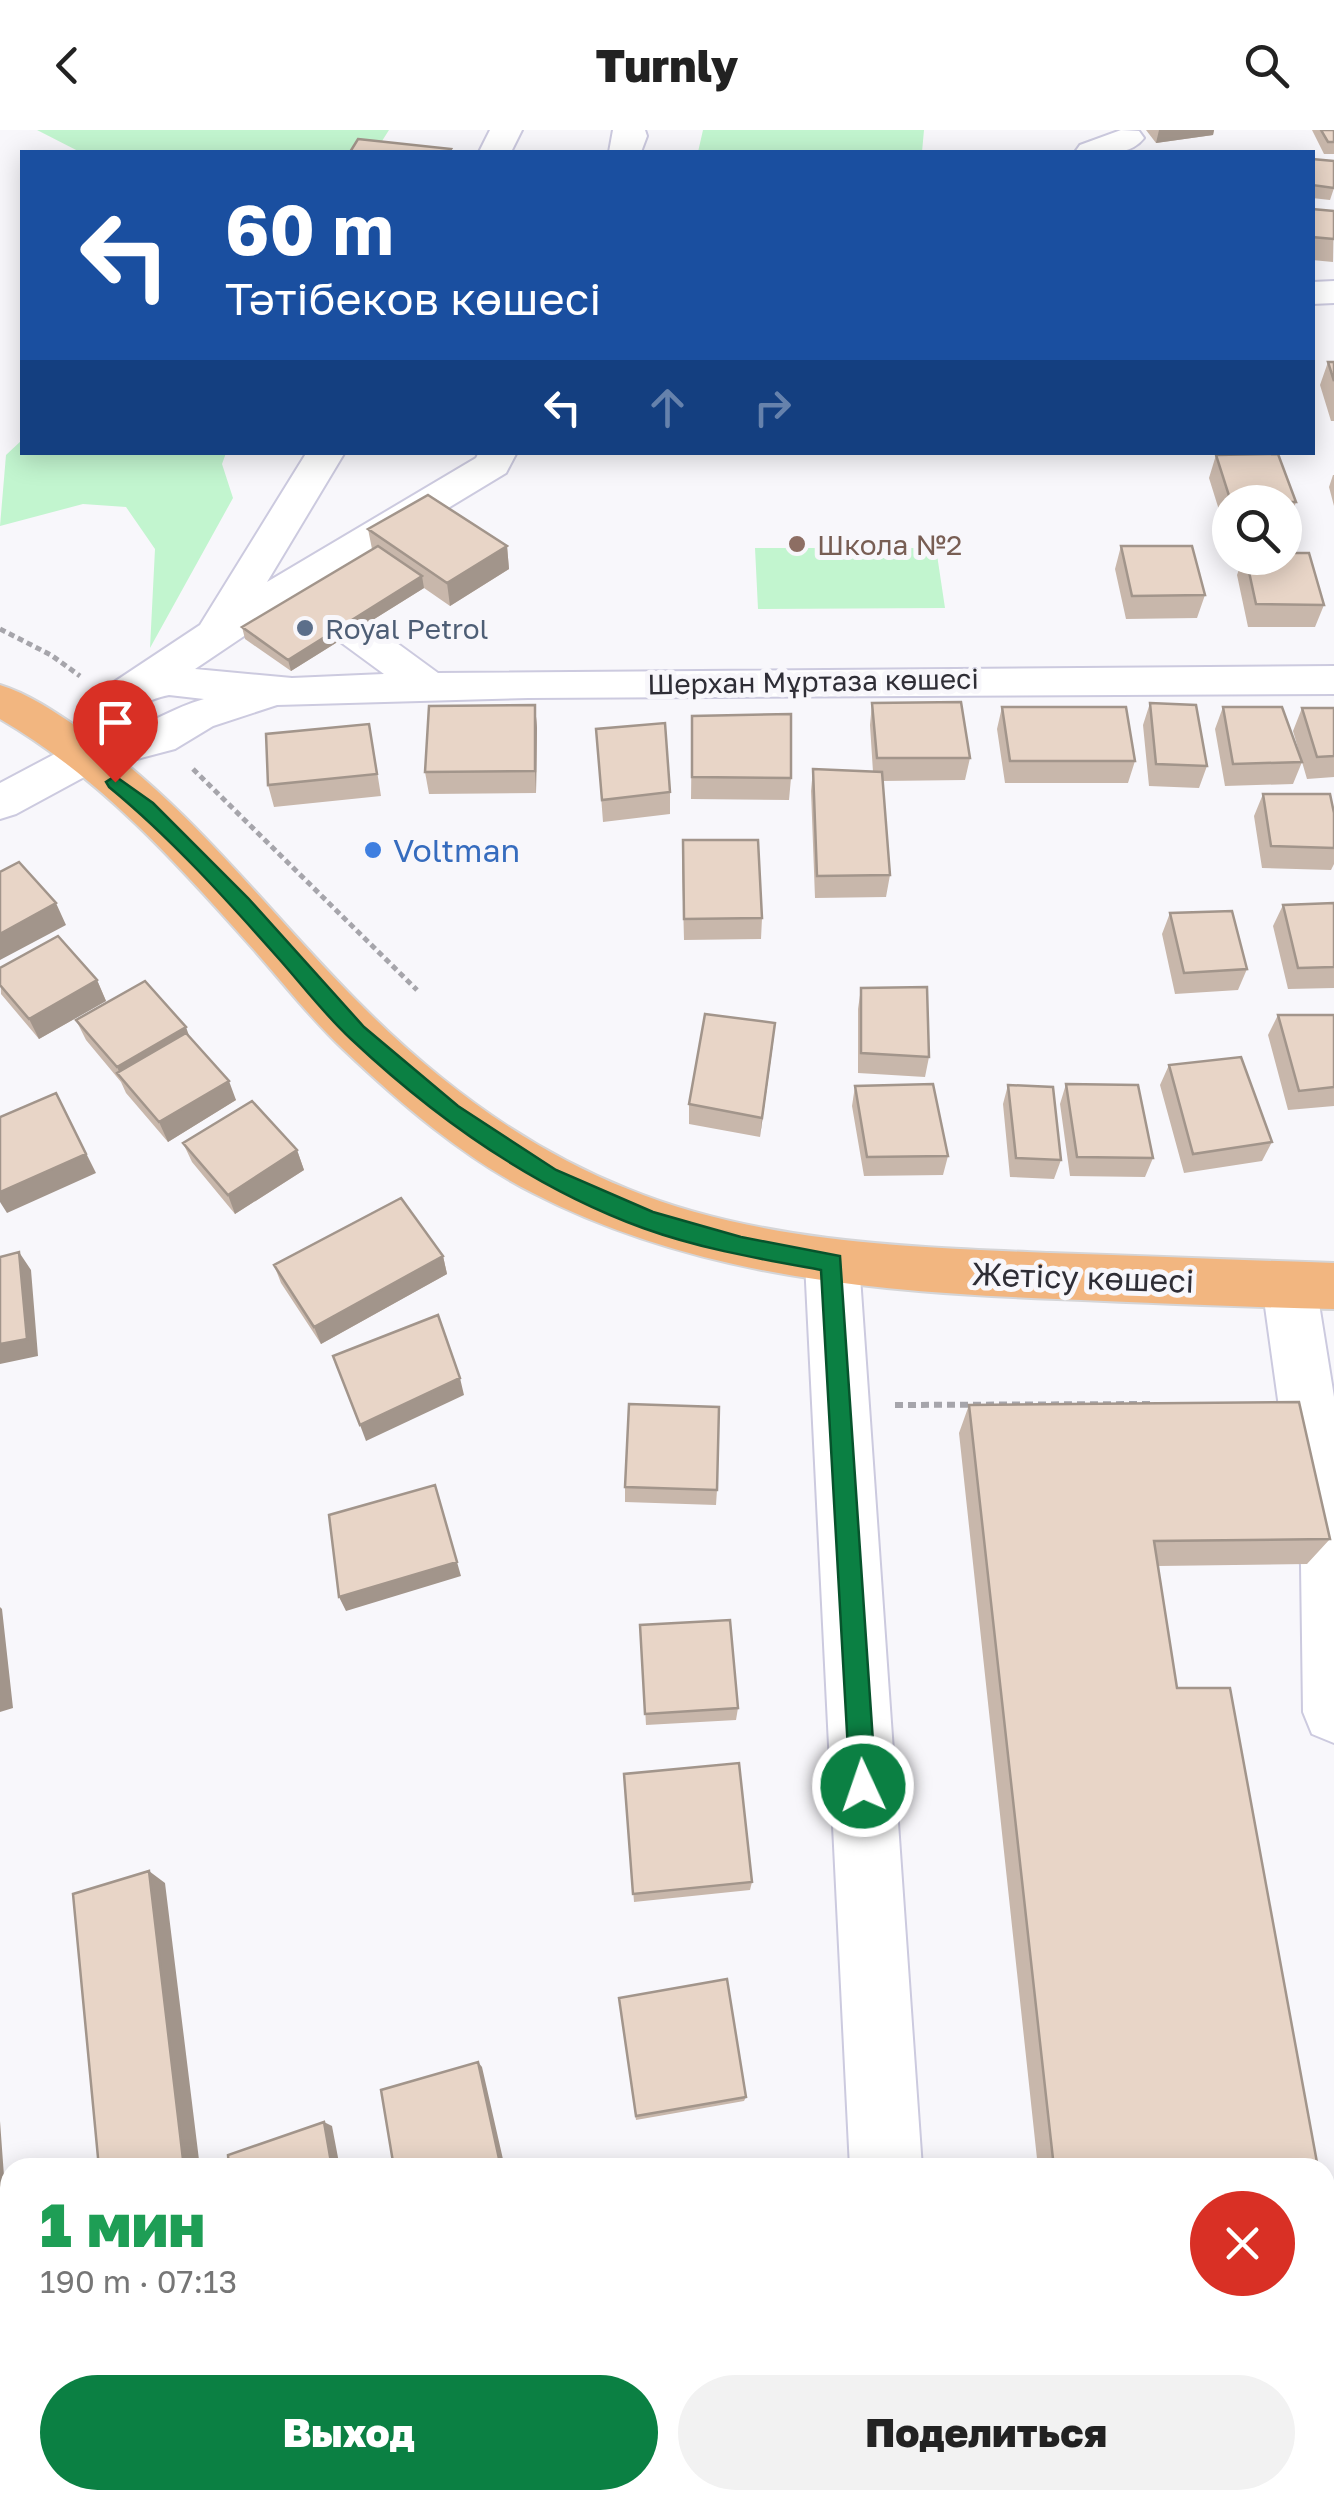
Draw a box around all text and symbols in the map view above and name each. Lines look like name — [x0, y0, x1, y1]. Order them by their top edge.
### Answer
icon: back — [40, 38, 95, 93]
text: Turnly — [596, 38, 738, 92]
icon: search — [1239, 38, 1294, 93]
text: 60 m — [225, 186, 394, 270]
icon: left — [60, 190, 190, 320]
text: Тәтібеков көшесі — [225, 271, 601, 325]
icon: left — [535, 380, 590, 435]
icon: ahead — [640, 380, 695, 435]
icon: right — [745, 380, 800, 435]
map controls — [1212, 485, 1302, 575]
button: search — [1212, 485, 1302, 575]
place label: Школа №2 — [817, 528, 962, 561]
marker: Школа №2 — [786, 533, 808, 555]
place label: Royal Petrol — [325, 612, 489, 645]
marker: Royal Petrol — [294, 617, 316, 639]
street label: Шерхан Мұртаза көшесі — [647, 662, 979, 701]
pin — [73, 680, 158, 783]
icon: arrive — [88, 695, 143, 750]
place label: Voltman — [393, 831, 520, 869]
marker: Voltman — [362, 839, 384, 861]
street label: Жетісу көшесі — [971, 1254, 1195, 1300]
position arrow — [811, 1734, 915, 1838]
text: 1 мин — [40, 2188, 205, 2260]
button: close — [1190, 2191, 1295, 2296]
text: 190 m · 07:13 — [40, 2262, 237, 2300]
button: Выход — [40, 2375, 658, 2490]
button: Поделиться — [678, 2375, 1295, 2490]

